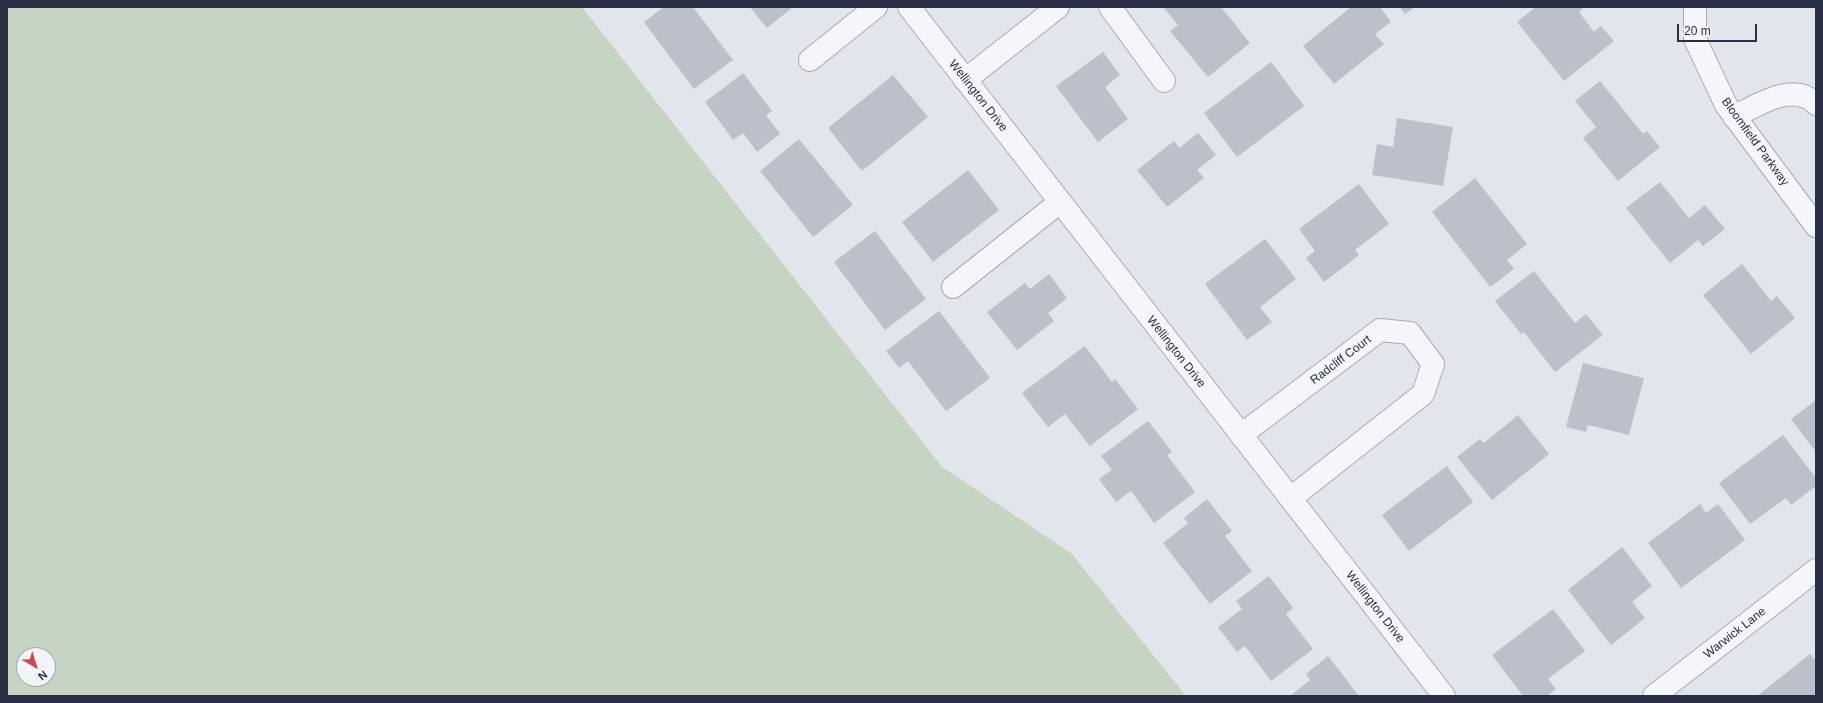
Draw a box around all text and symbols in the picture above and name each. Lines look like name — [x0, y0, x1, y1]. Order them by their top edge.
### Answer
scale bar — [1679, 16, 1759, 42]
text: 20 m — [1684, 24, 1711, 38]
street label: Wellington Drive — [945, 57, 1011, 135]
street label: Bloomfield Parkway — [1718, 95, 1792, 189]
street label: Wellington Drive — [1143, 313, 1209, 391]
street label: Radcliff Court — [1308, 332, 1374, 388]
street label: Wellington Drive — [1342, 568, 1408, 646]
street label: Warwick Lane — [1701, 604, 1769, 662]
north arrow — [16, 647, 56, 687]
text: N — [36, 668, 50, 683]

